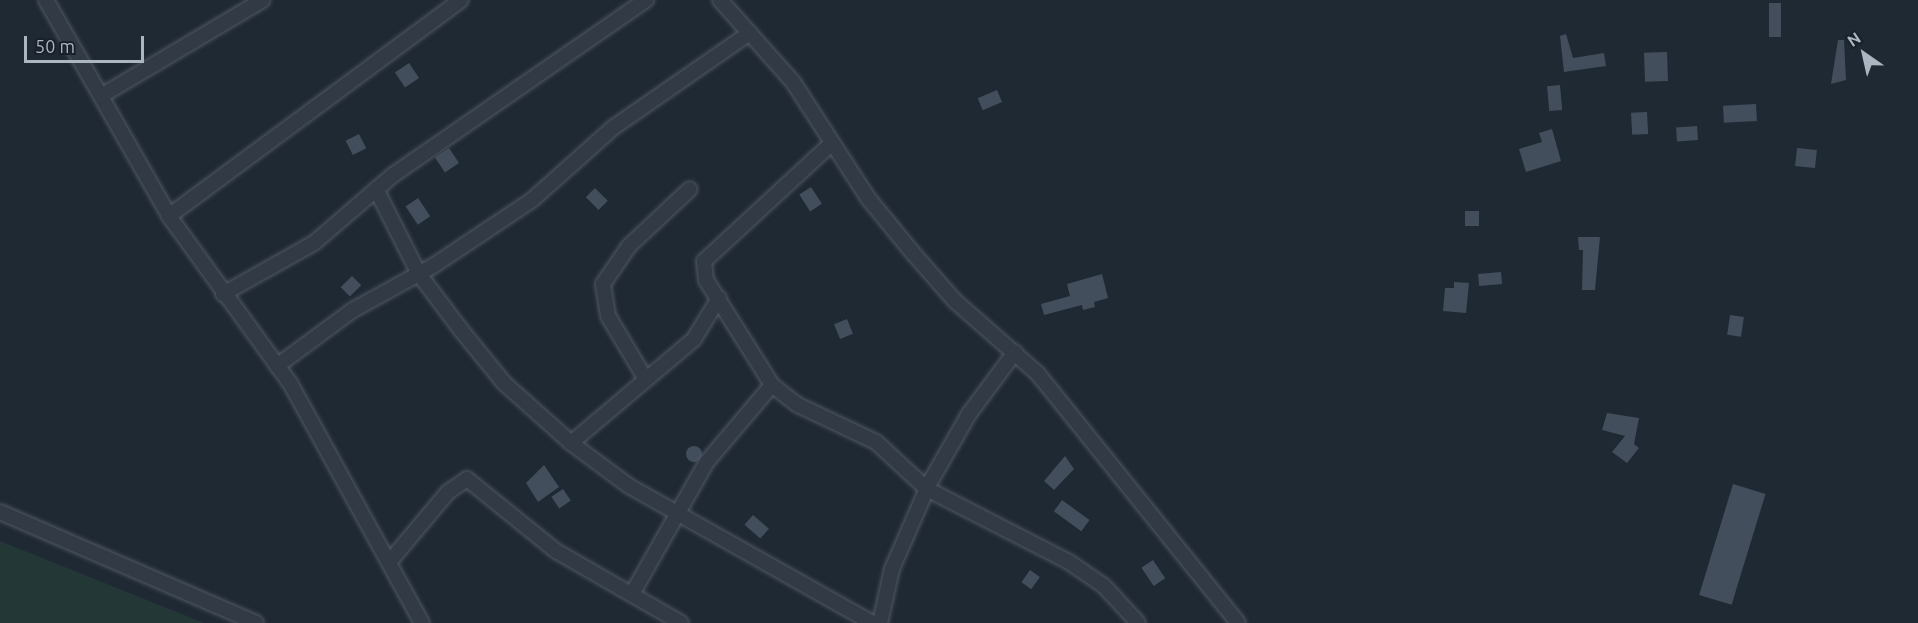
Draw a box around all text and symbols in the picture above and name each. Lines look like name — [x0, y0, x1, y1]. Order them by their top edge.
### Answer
scale bar — [27, 24, 147, 62]
north arrow — [1834, 24, 1894, 84]
text: N — [1844, 28, 1864, 50]
text: 50 m — [35, 36, 75, 56]

